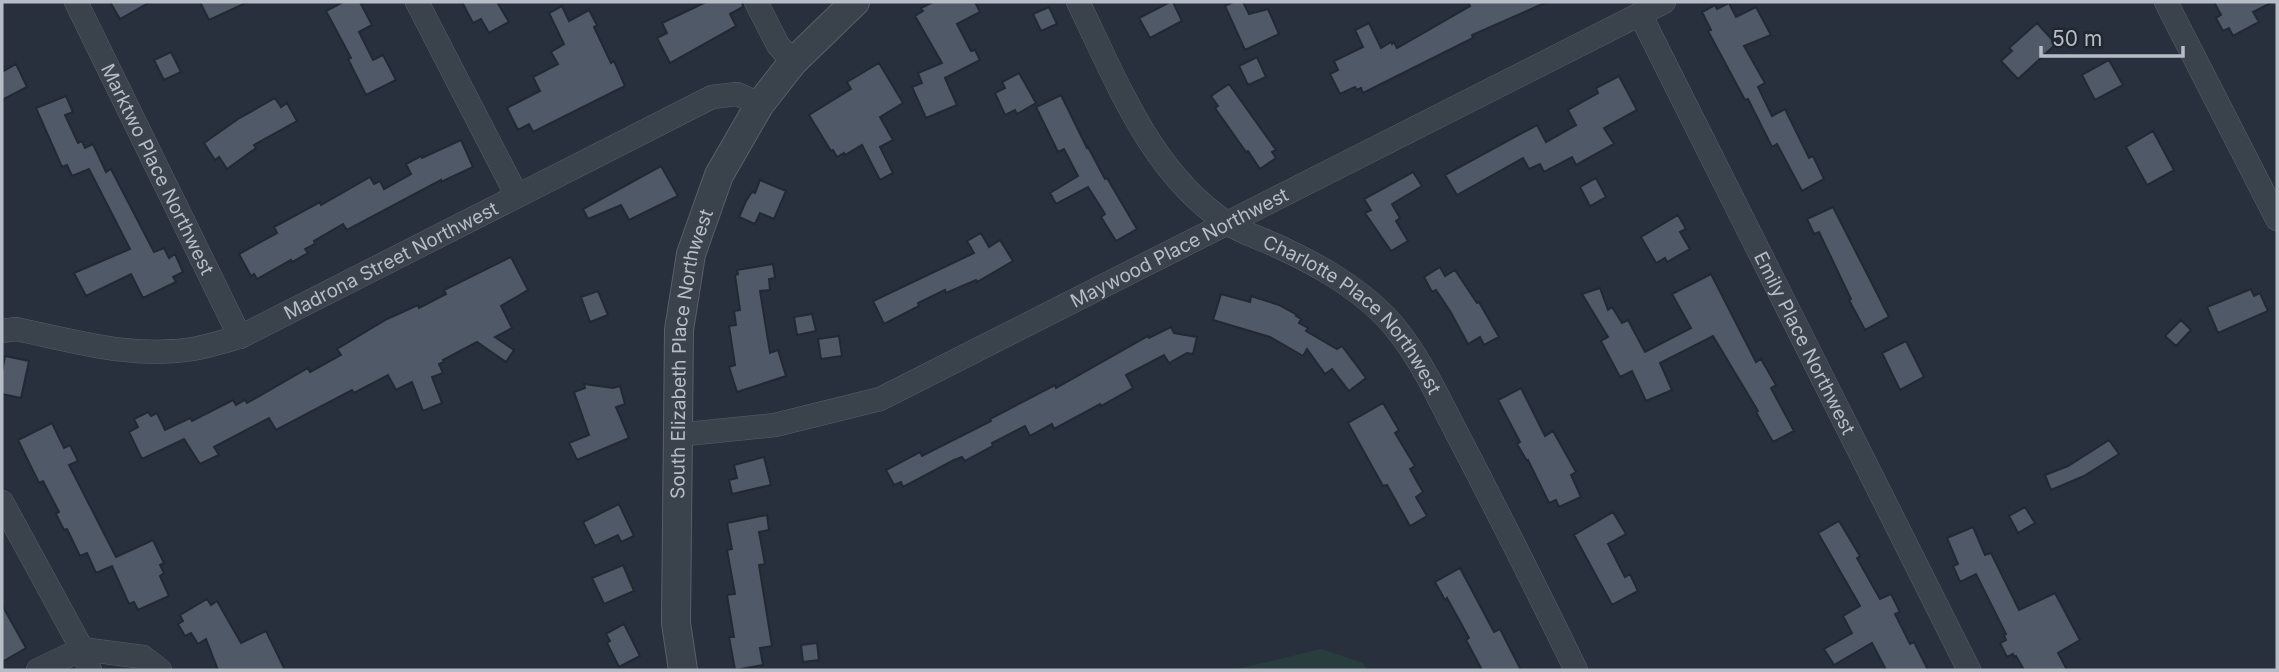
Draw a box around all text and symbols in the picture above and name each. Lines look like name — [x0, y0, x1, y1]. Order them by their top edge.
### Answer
scale bar — [2041, 14, 2183, 58]
text: 50 m — [2052, 26, 2102, 51]
street label: Marktwo Place Northwest — [96, 60, 219, 279]
street label: Maywood Place Northwest — [1067, 183, 1292, 313]
street label: Madrona Street Northwest — [280, 197, 502, 325]
street label: South Elizabeth Place Northwest — [666, 206, 718, 499]
street label: Charlotte Place Northwest — [1260, 230, 1446, 398]
street label: Emily Place Northwest — [1749, 248, 1860, 438]

